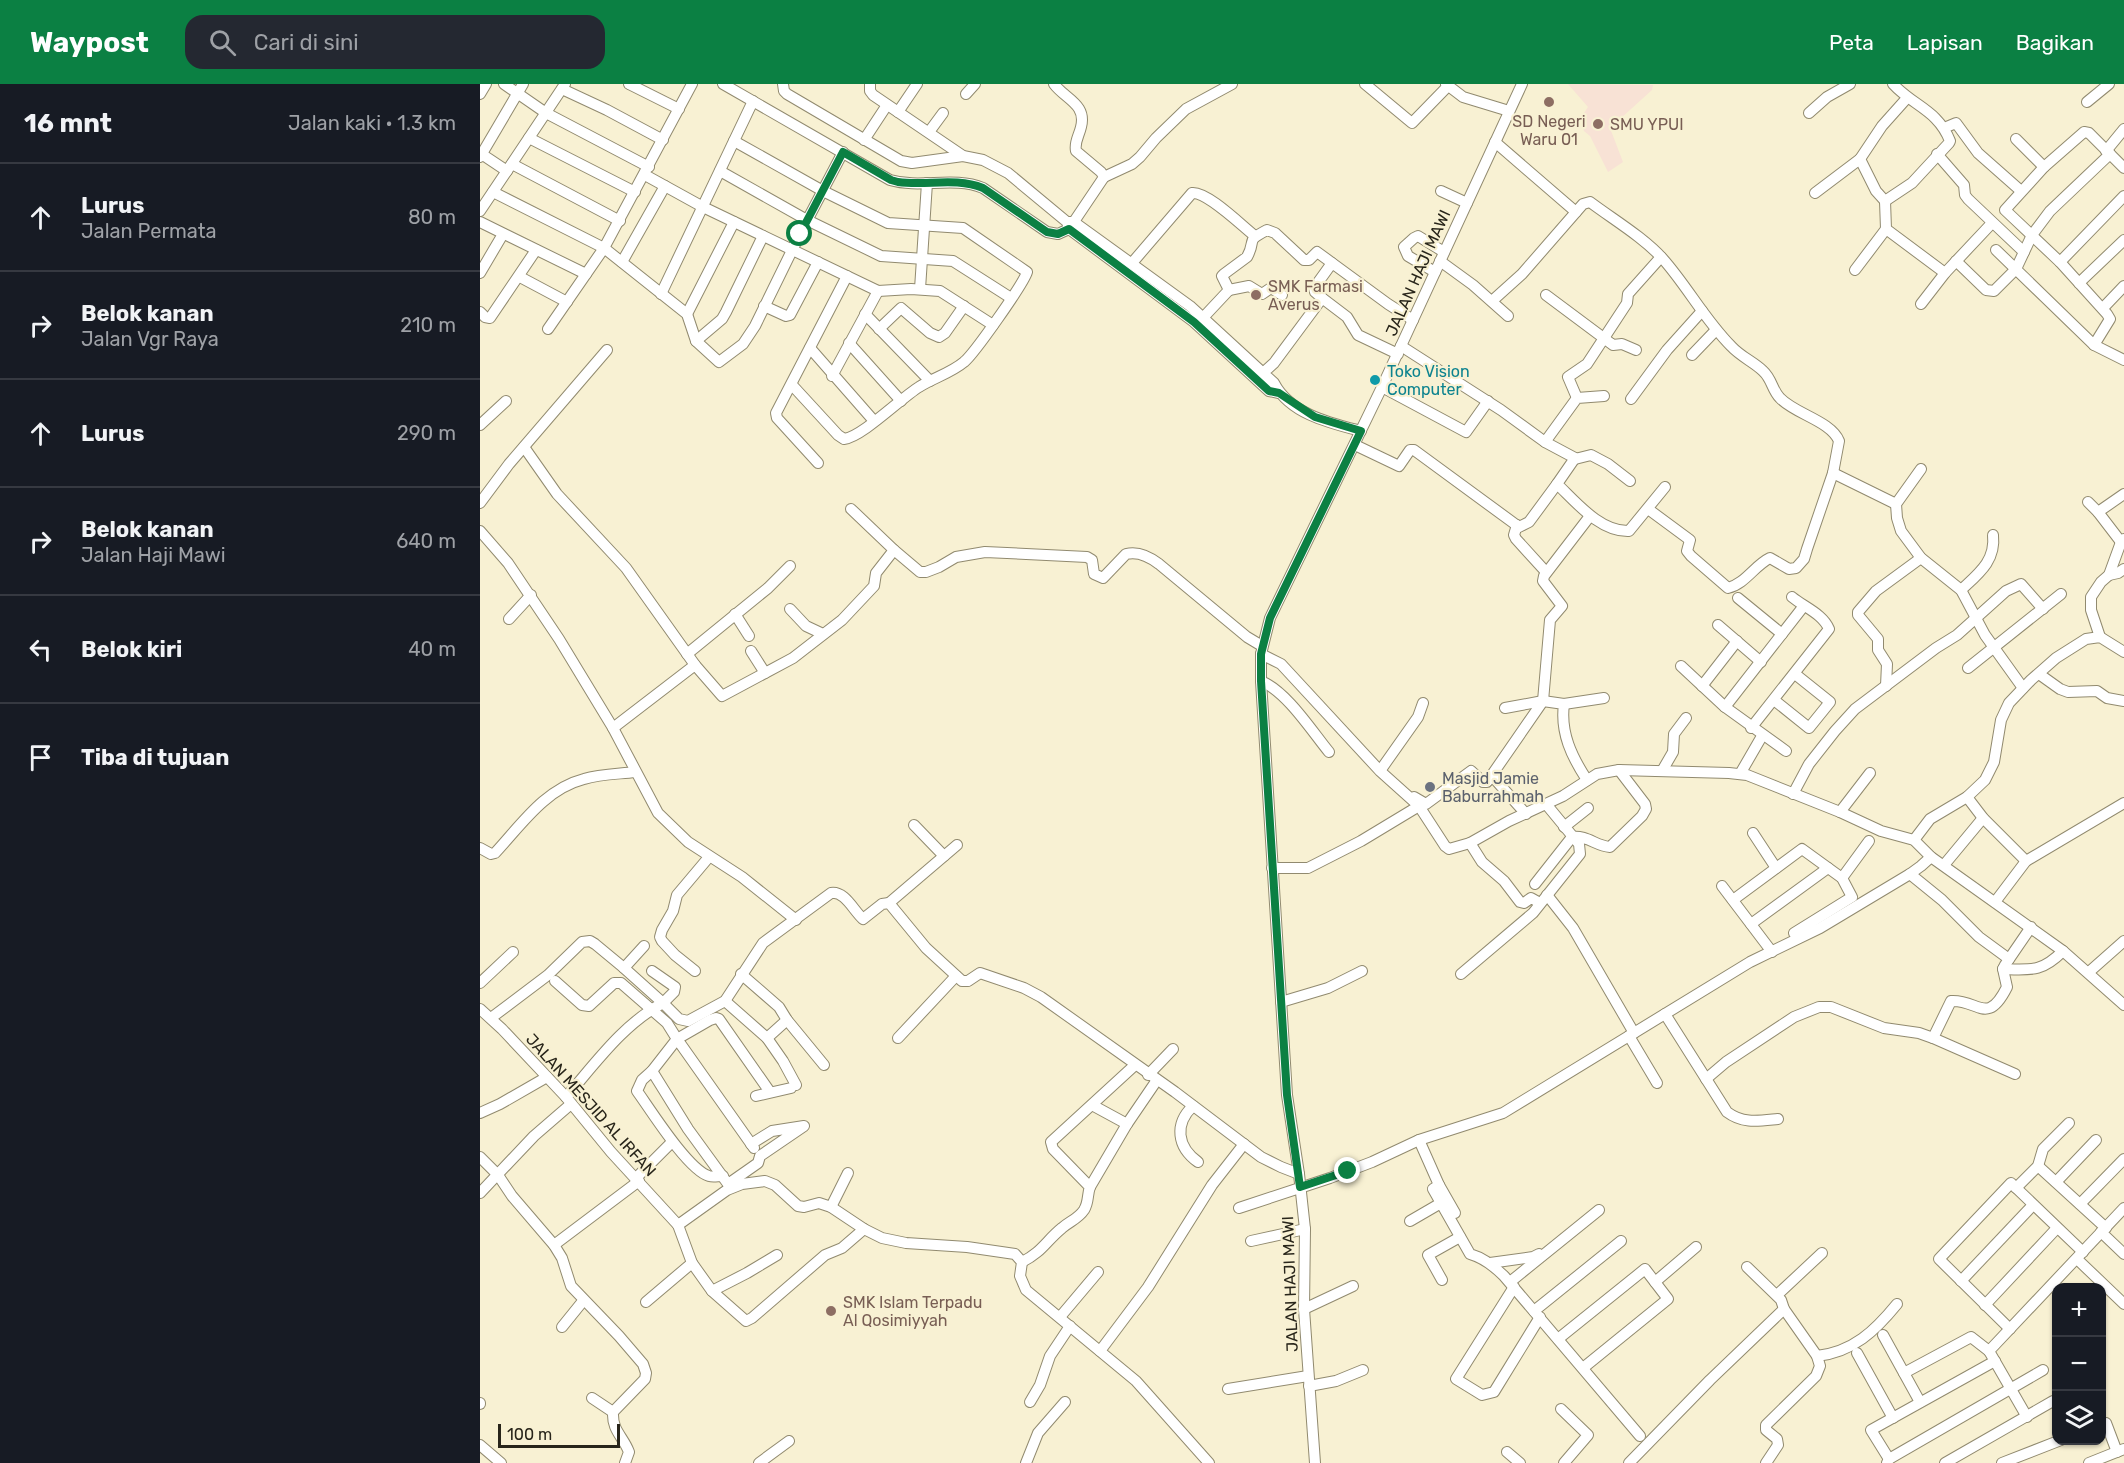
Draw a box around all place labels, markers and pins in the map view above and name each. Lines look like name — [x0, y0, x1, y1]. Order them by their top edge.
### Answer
marker: SD Negeri Waru 01 — [1542, 95, 1556, 109]
place label: SD Negeri Waru 01 — [1512, 112, 1586, 149]
place label: SMU YPUI — [1610, 115, 1684, 134]
marker: SMU YPUI — [1591, 117, 1605, 131]
place label: SMK Farmasi Averus — [1268, 277, 1363, 314]
marker: SMK Farmasi Averus — [1249, 288, 1263, 302]
place label: Toko Vision Computer — [1387, 362, 1470, 399]
marker: Toko Vision Computer — [1368, 373, 1382, 387]
place label: Masjid Jamie Baburrahmah — [1442, 769, 1544, 806]
marker: Masjid Jamie Baburrahmah — [1423, 780, 1437, 794]
place label: SMK Islam Terpadu Al Qosimiyyah — [843, 1293, 982, 1330]
marker: SMK Islam Terpadu Al Qosimiyyah — [824, 1304, 838, 1318]

